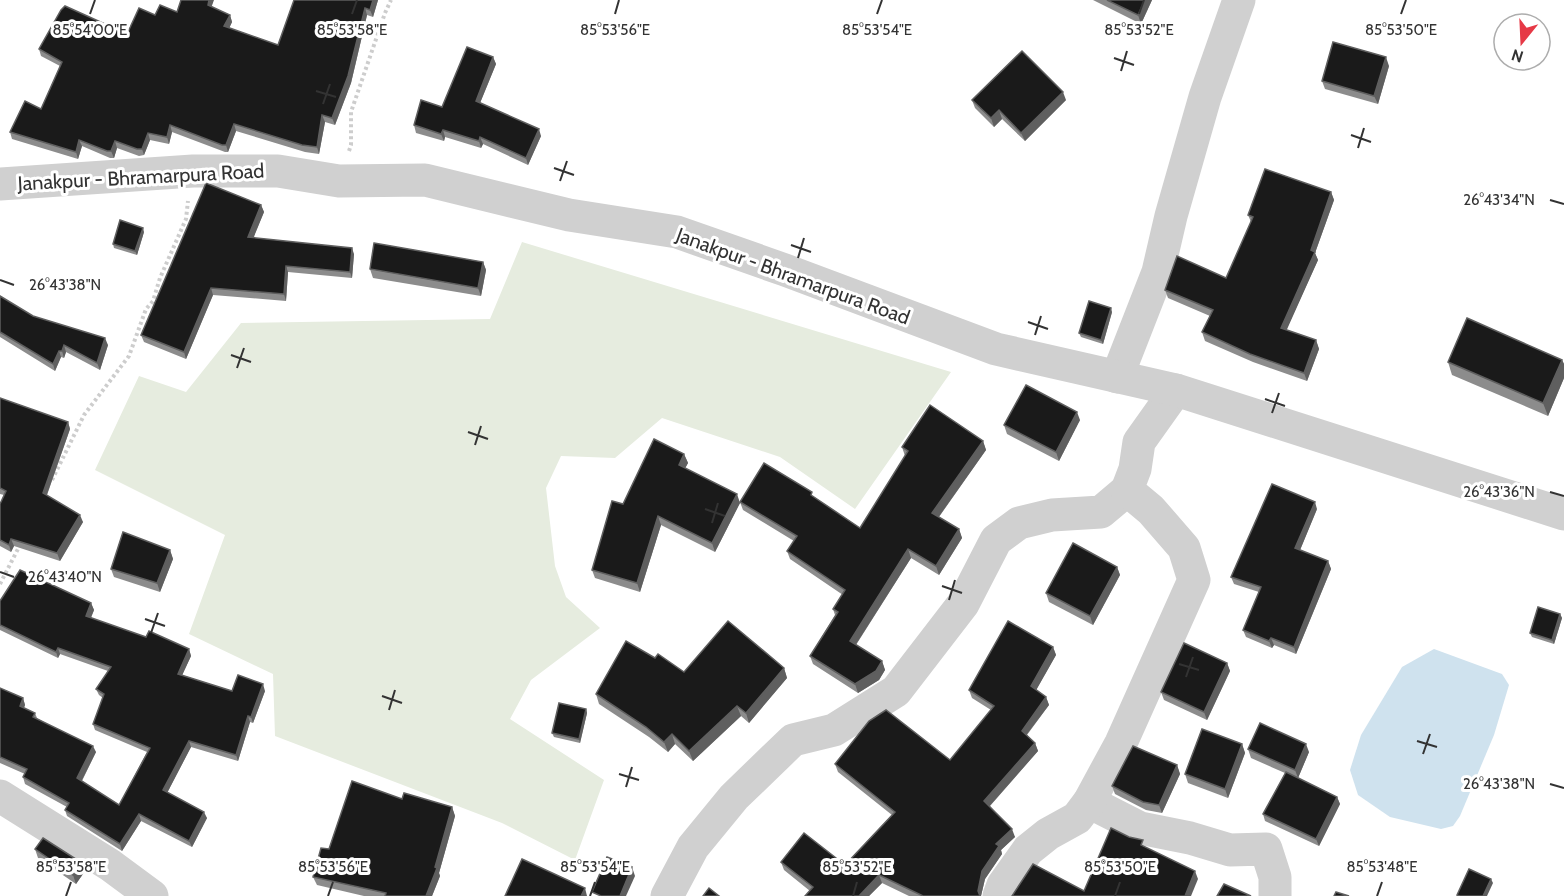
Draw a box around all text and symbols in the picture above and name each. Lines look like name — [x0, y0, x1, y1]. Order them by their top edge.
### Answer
north arrow — [1492, 12, 1552, 72]
text: 85°54'00"E — [53, 21, 127, 39]
text: 85°53'58"E — [317, 21, 387, 39]
text: 85°53'56"E — [580, 21, 650, 39]
text: 85°53'54"E — [842, 21, 912, 39]
text: 85°53'52"E — [1104, 21, 1174, 39]
text: 85°53'50"E — [1365, 21, 1437, 39]
text: N — [1509, 45, 1526, 67]
street label: Janakpur - Bhramarpura Road — [16, 159, 265, 195]
text: 26°43'34"N — [1463, 191, 1535, 209]
street label: Janakpur - Bhramarpura Road — [672, 222, 913, 329]
text: 26°43'38"N — [29, 276, 101, 294]
text: 26°43'36"N — [1463, 483, 1535, 501]
text: 26°43'40"N — [28, 568, 102, 586]
text: 26°43'38"N — [1463, 775, 1535, 793]
text: 85°53'58"E — [36, 858, 106, 876]
text: 85°53'56"E — [298, 858, 368, 876]
text: 85°53'54"E — [560, 858, 630, 876]
text: 85°53'52"E — [822, 858, 892, 876]
text: 85°53'50"E — [1084, 858, 1156, 876]
text: 85°53'48"E — [1347, 858, 1418, 876]

